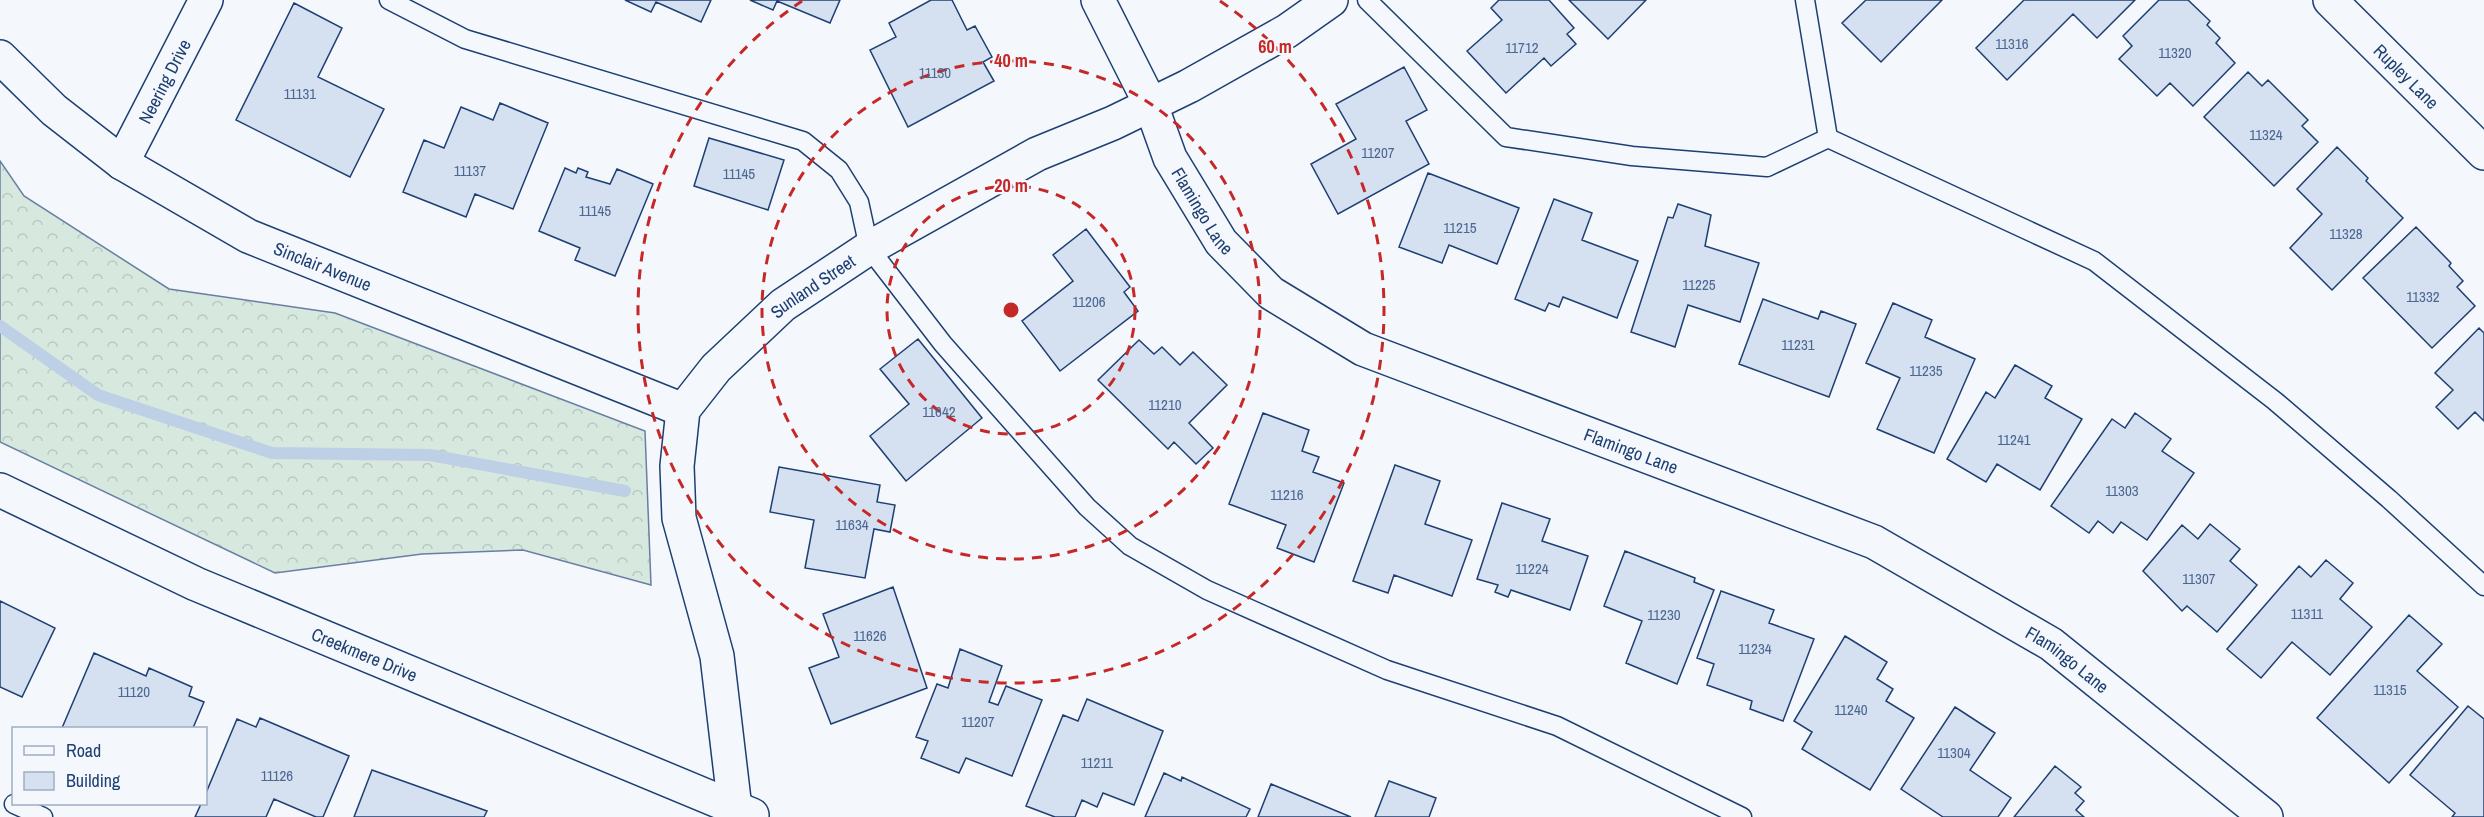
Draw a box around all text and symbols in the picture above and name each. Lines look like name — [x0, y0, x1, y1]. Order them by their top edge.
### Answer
house number: 11316 — [1995, 33, 2029, 54]
text: 60 m — [1258, 34, 1292, 59]
street label: Neering Drive — [132, 35, 196, 128]
house number: 11712 — [1505, 37, 1539, 58]
street label: Rupley Lane — [2368, 38, 2445, 114]
house number: 11320 — [2158, 42, 2192, 63]
text: 40 m — [994, 48, 1028, 73]
house number: 11130 — [919, 62, 951, 83]
house number: 11131 — [284, 83, 316, 104]
house number: 11324 — [2249, 124, 2283, 145]
house number: 11207 — [1361, 142, 1395, 163]
house number: 11137 — [454, 160, 486, 181]
street label: Flamingo Lane — [1166, 162, 1239, 260]
house number: 11145 — [723, 163, 755, 184]
text: 20 m — [994, 173, 1028, 198]
house number: 11145 — [579, 200, 611, 221]
house number: 11215 — [1443, 217, 1477, 238]
house number: 11328 — [2329, 223, 2363, 244]
street label: Sinclair Avenue — [270, 235, 375, 297]
street label: Sunland Street — [764, 248, 860, 324]
house number: 11225 — [1682, 274, 1716, 295]
house number: 11332 — [2406, 286, 2440, 307]
house number: 11206 — [1072, 291, 1106, 312]
centre of rings — [1001, 300, 1021, 320]
house number: 11231 — [1781, 334, 1815, 355]
house number: 11235 — [1909, 360, 1943, 381]
house number: 11210 — [1148, 394, 1182, 415]
house number: 11642 — [922, 401, 956, 422]
street label: Flamingo Lane — [1581, 421, 1682, 479]
house number: 11241 — [1997, 429, 2031, 450]
house number: 11303 — [2105, 480, 2139, 501]
house number: 11216 — [1270, 484, 1304, 505]
house number: 11634 — [835, 514, 869, 535]
house number: 11224 — [1515, 558, 1549, 579]
house number: 11307 — [2182, 568, 2216, 589]
house number: 11311 — [2291, 603, 2323, 624]
house number: 11230 — [1647, 604, 1681, 625]
street label: Flamingo Lane — [2021, 620, 2115, 699]
street label: Creekmere Drive — [308, 621, 421, 687]
house number: 11626 — [853, 625, 887, 646]
house number: 11234 — [1738, 638, 1772, 659]
house number: 11315 — [2373, 679, 2407, 700]
house number: 11120 — [118, 681, 150, 702]
house number: 11240 — [1834, 699, 1868, 720]
house number: 11207 — [961, 711, 995, 732]
legend — [12, 727, 207, 805]
text: Road — [66, 738, 101, 763]
house number: 11304 — [1937, 742, 1971, 763]
house number: 11211 — [1081, 752, 1113, 773]
house number: 11126 — [261, 765, 293, 786]
text: Building — [66, 768, 121, 793]

